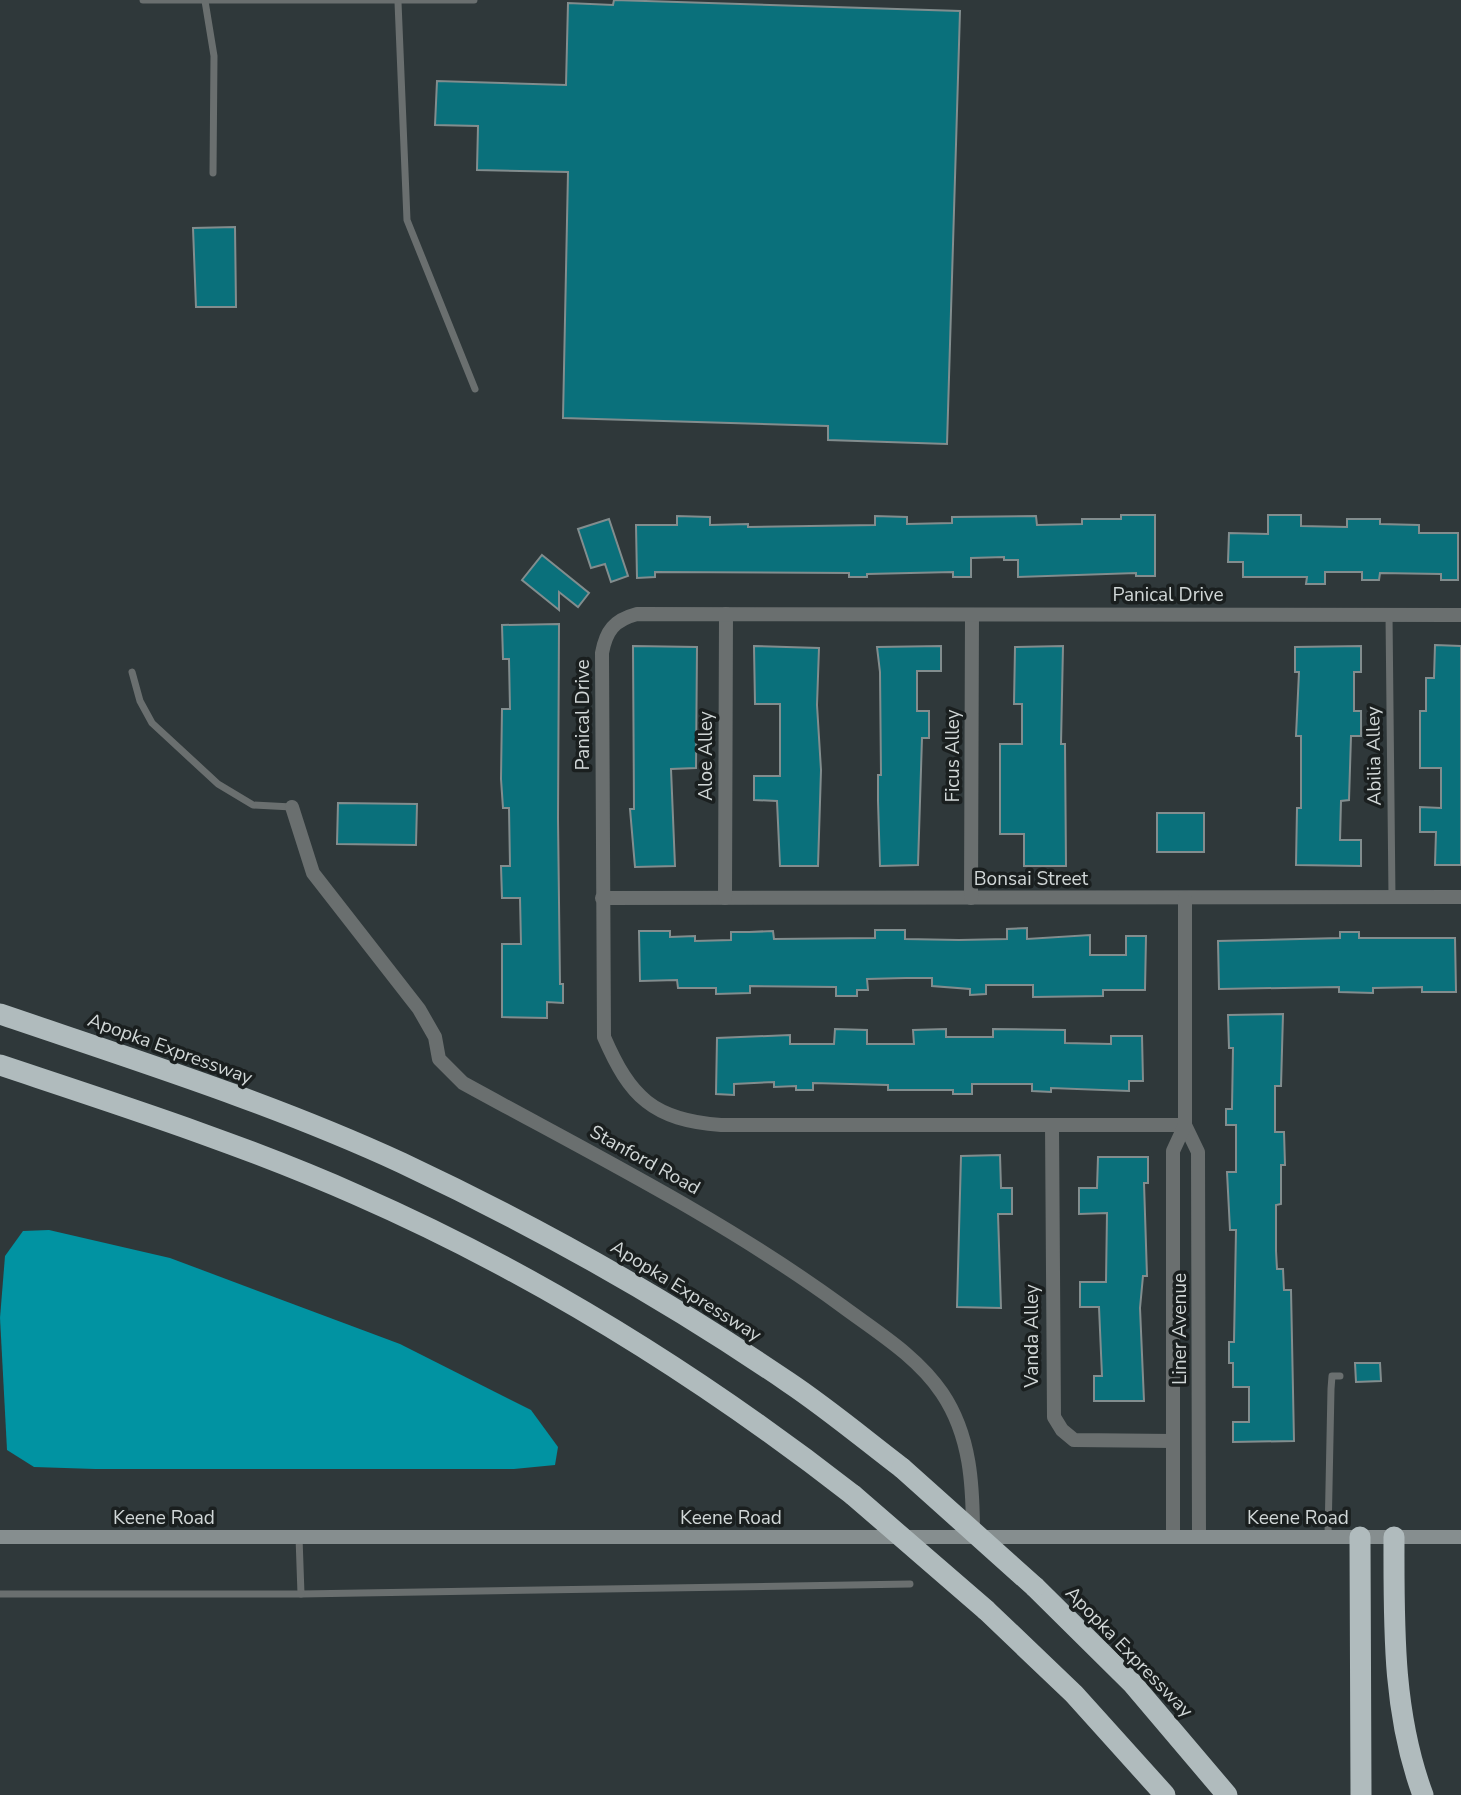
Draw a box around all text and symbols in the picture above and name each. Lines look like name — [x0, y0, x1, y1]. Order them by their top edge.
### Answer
street label: Panical Drive — [1112, 582, 1224, 608]
street label: Panical Drive — [570, 659, 596, 771]
street label: Abilia Alley — [1360, 706, 1388, 806]
street label: Ficus Alley — [940, 709, 966, 803]
street label: Aloe Alley — [693, 711, 719, 801]
street label: Bonsai Street — [974, 866, 1089, 892]
street label: Apopka Expressway — [84, 1007, 256, 1091]
street label: Stanford Road — [585, 1119, 705, 1201]
street label: Apopka Expressway — [606, 1234, 767, 1348]
street label: Liner Avenue — [1167, 1273, 1193, 1385]
street label: Vanda Alley — [1019, 1284, 1045, 1389]
street label: Keene Road — [113, 1505, 215, 1531]
street label: Keene Road — [680, 1505, 782, 1531]
street label: Keene Road — [1247, 1505, 1349, 1531]
street label: Apopka Expressway — [1059, 1581, 1199, 1724]

